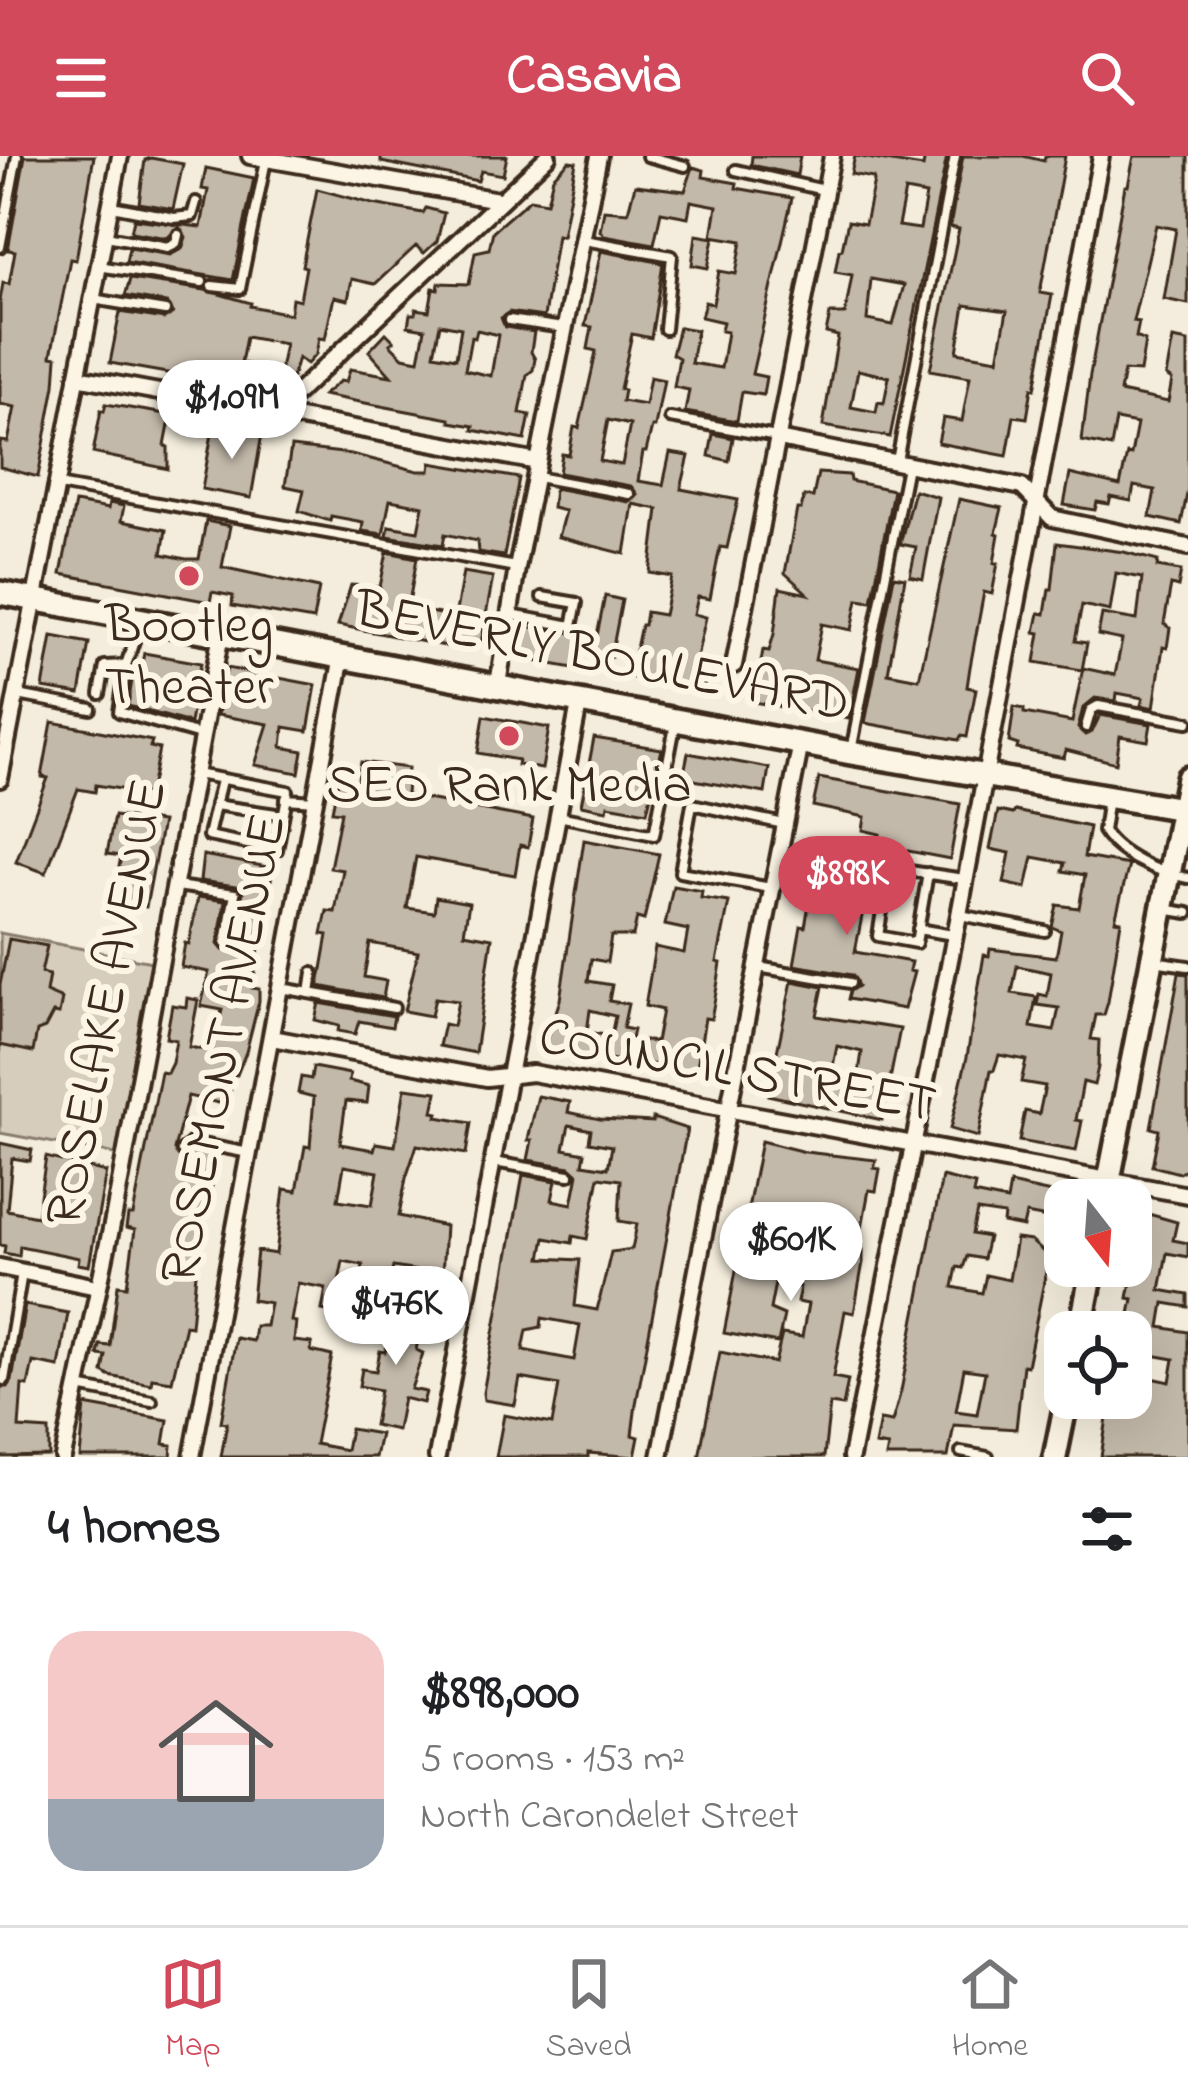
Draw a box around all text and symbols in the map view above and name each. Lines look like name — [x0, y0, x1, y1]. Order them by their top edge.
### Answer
text: Casavia — [506, 39, 682, 117]
icon: menu — [48, 45, 114, 111]
icon: search — [1074, 45, 1140, 111]
pin: $1.09M — [134, 360, 330, 462]
text: $1.09M — [184, 370, 280, 427]
marker: Bootleg Theater — [176, 563, 202, 589]
street label: BEVERLY BOULEVARD — [346, 572, 856, 745]
place label: Bootleg Theater — [103, 589, 274, 729]
marker: SEO Rank Media — [496, 723, 522, 749]
place label: SEO Rank Media — [326, 749, 692, 827]
street label: ROSELAKE AVENUE — [27, 773, 191, 1233]
street label: ROSEMONT AVENUE — [142, 807, 310, 1291]
pin: $898K — [763, 836, 931, 938]
text: $898K — [805, 846, 889, 903]
street label: COUNCIL STREET — [532, 1000, 942, 1146]
north arrow — [1044, 1179, 1152, 1287]
map controls — [1044, 1179, 1152, 1419]
pin: $601K — [707, 1202, 875, 1304]
text: $601K — [747, 1212, 835, 1269]
pin: $476K — [312, 1266, 480, 1368]
text: $476K — [350, 1276, 442, 1333]
button: locate — [1044, 1311, 1152, 1419]
text: 4 homes — [48, 1492, 221, 1567]
icon: filters — [1074, 1496, 1140, 1562]
text: $898,000 — [420, 1657, 579, 1732]
icon: home — [144, 1679, 288, 1823]
text: 5 rooms · 153 m² — [420, 1732, 685, 1789]
text: North Carondelet Street — [420, 1789, 799, 1846]
tab: Map — [160, 1951, 226, 2071]
tab: Saved — [546, 1951, 632, 2071]
tab: Home — [951, 1951, 1028, 2071]

